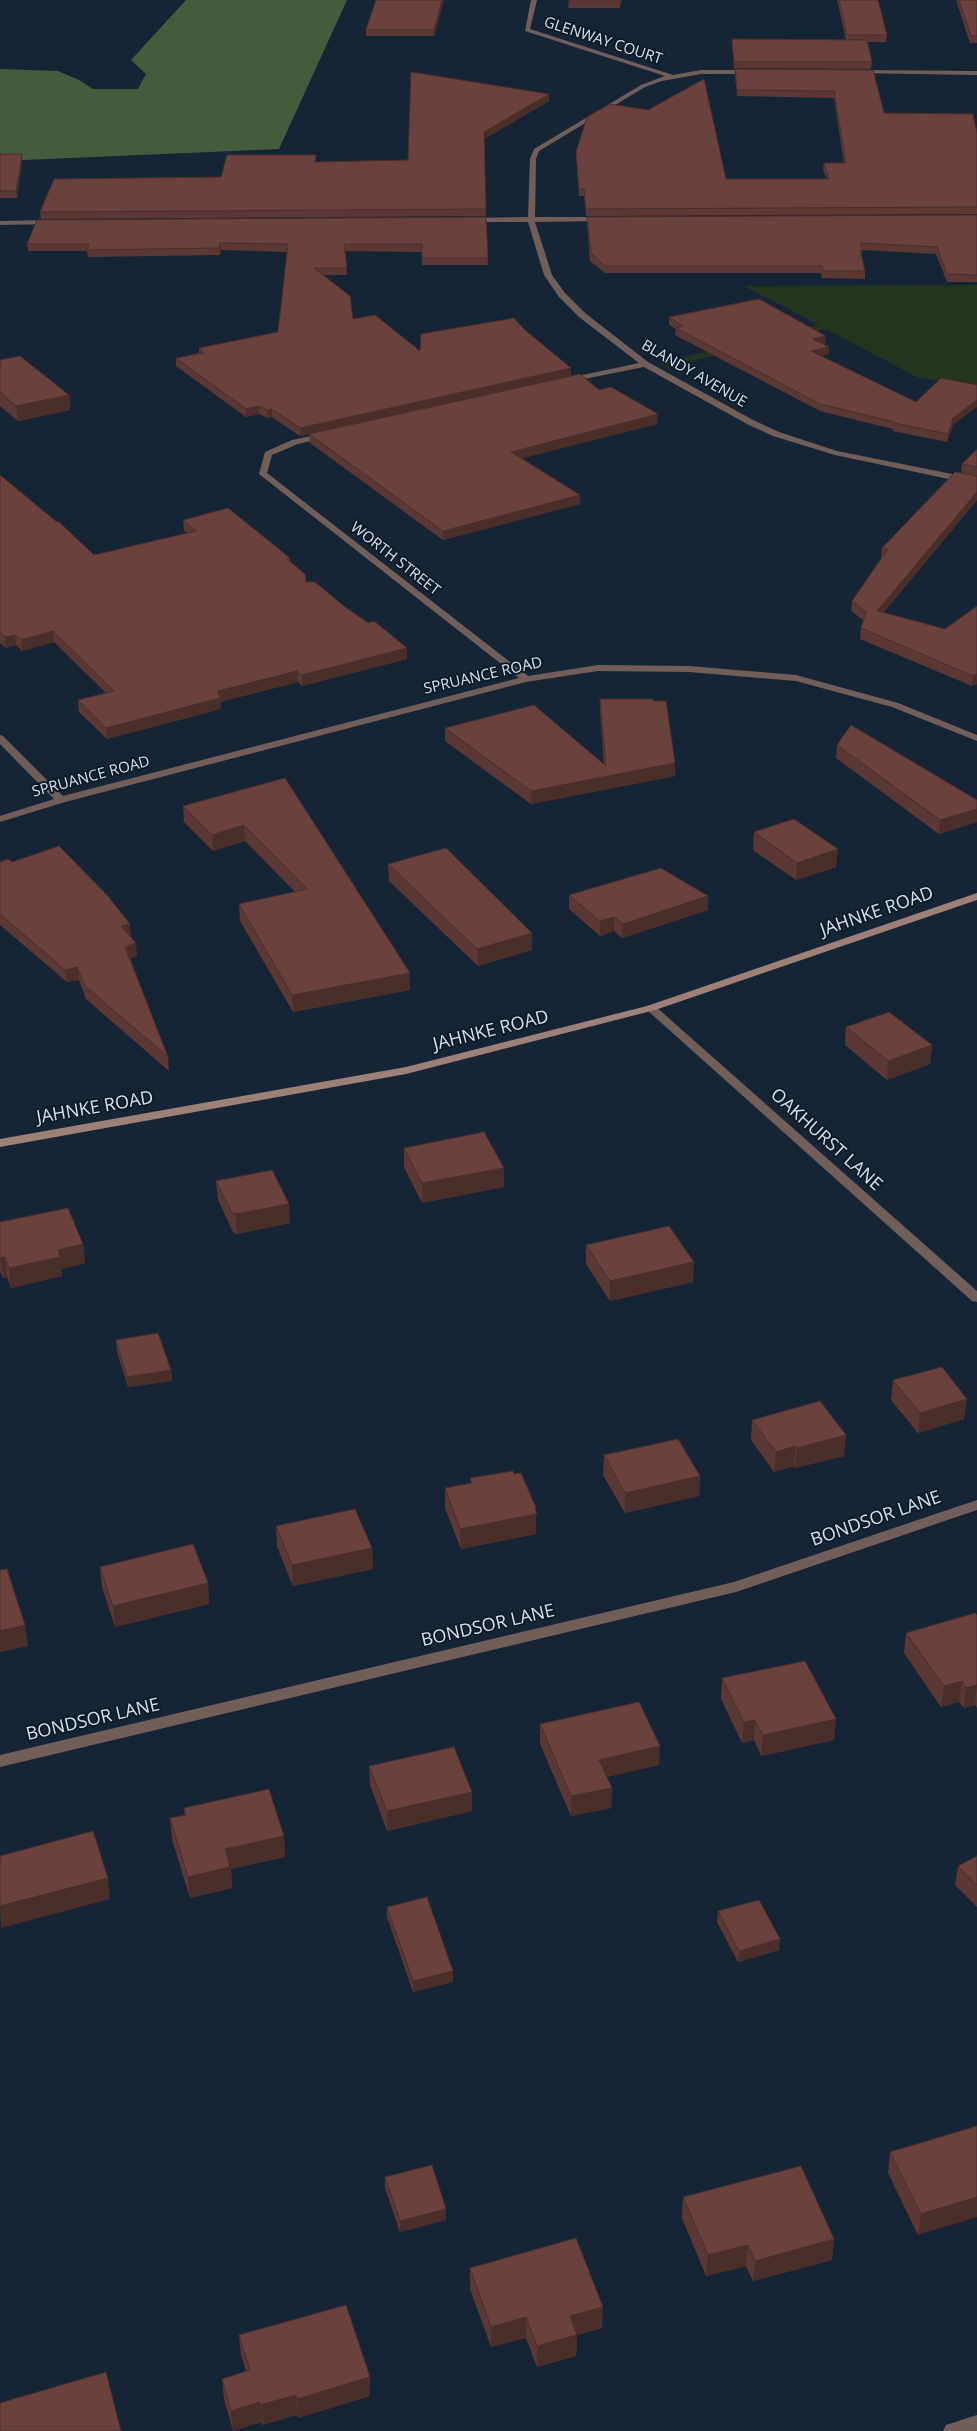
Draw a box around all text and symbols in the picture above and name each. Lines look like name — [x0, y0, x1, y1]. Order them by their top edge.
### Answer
street label: GLENWAY COURT — [541, 13, 665, 69]
street label: BLANDY AVENUE — [638, 337, 750, 411]
street label: WORTH STREET — [347, 518, 443, 600]
street label: SPRUANCE ROAD — [422, 654, 544, 698]
street label: SPRUANCE ROAD — [30, 753, 152, 801]
street label: JAHNKE ROAD — [818, 883, 936, 941]
street label: JAHNKE ROAD — [431, 1006, 551, 1056]
street label: OAKHURST LANE — [766, 1084, 886, 1196]
street label: JAHNKE ROAD — [35, 1087, 155, 1129]
street label: BONDSOR LANE — [808, 1487, 944, 1551]
street label: BONDSOR LANE — [419, 1600, 557, 1652]
street label: BONDSOR LANE — [24, 1694, 162, 1746]

